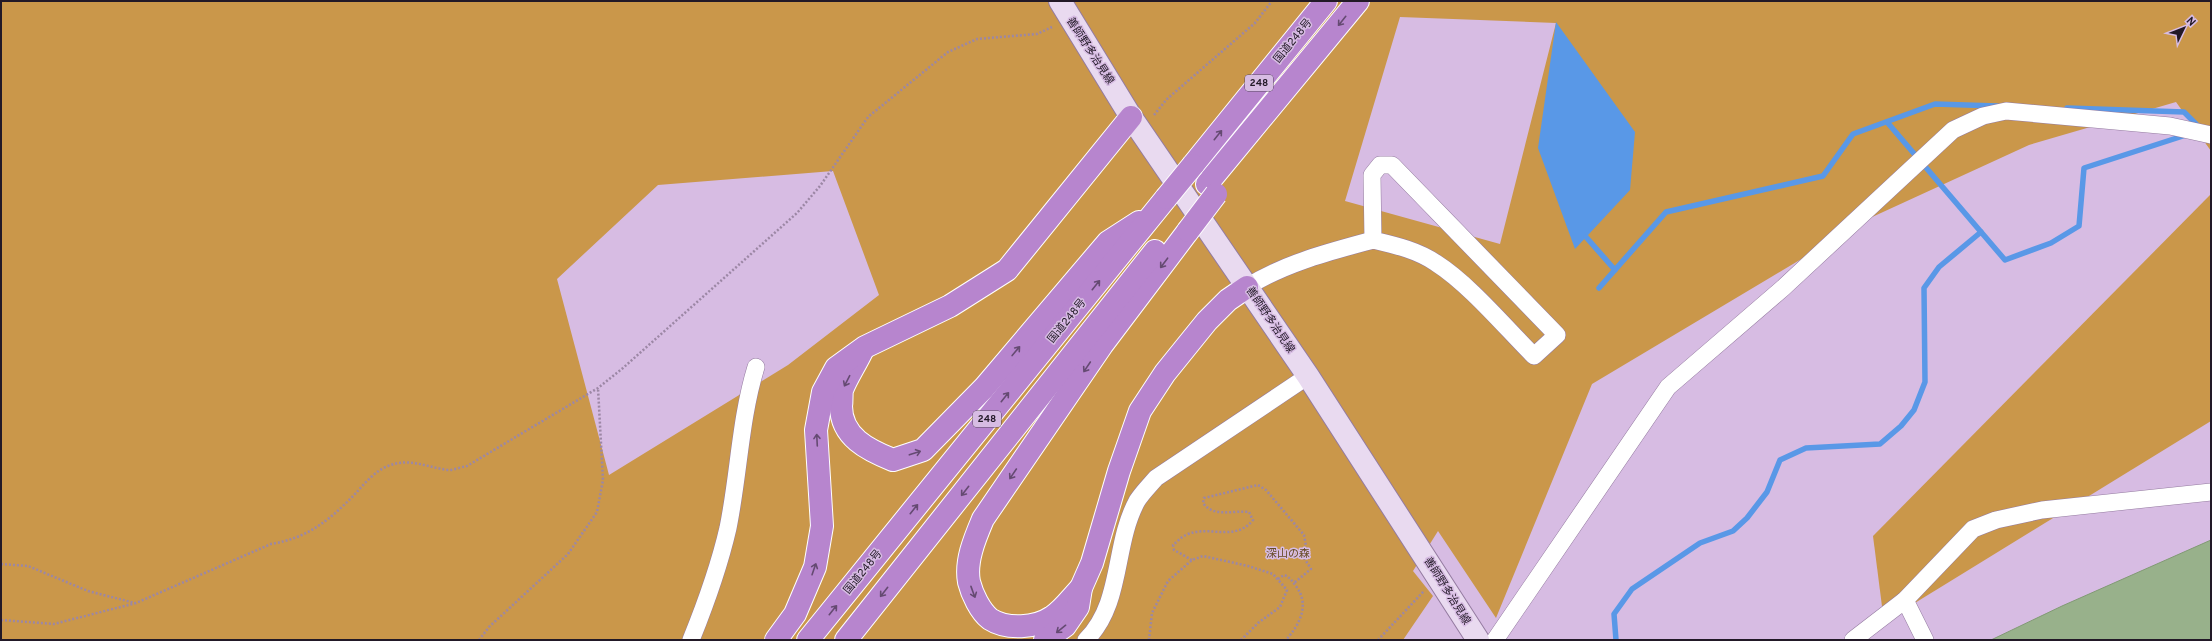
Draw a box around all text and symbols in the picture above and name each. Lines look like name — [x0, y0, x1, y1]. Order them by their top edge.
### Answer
north arrow — [2164, 8, 2204, 48]
text: N — [2183, 14, 2198, 30]
street label: 善師野多治見線 — [1063, 15, 1117, 87]
street label: 国道248号 — [1271, 16, 1315, 66]
one-way arrow — [1337, 16, 1346, 27]
road number: 248 — [1245, 75, 1273, 91]
one-way arrow — [1214, 129, 1222, 140]
one-way arrow — [1160, 257, 1169, 268]
one-way arrow — [1091, 280, 1100, 290]
street label: 善師野多治見線 — [1243, 284, 1297, 356]
street label: 国道248号 — [1045, 296, 1089, 346]
one-way arrow — [1011, 346, 1020, 357]
one-way arrow — [1083, 361, 1091, 372]
one-way arrow — [843, 375, 850, 387]
one-way arrow — [1001, 391, 1009, 402]
road number: 248 — [973, 411, 1001, 427]
one-way arrow — [813, 434, 820, 447]
one-way arrow — [908, 449, 921, 456]
one-way arrow — [1009, 468, 1017, 479]
one-way arrow — [961, 485, 969, 496]
one-way arrow — [910, 503, 919, 514]
street label: 国道248号 — [841, 547, 885, 597]
park label: 深山の森 — [1266, 547, 1310, 561]
street label: 善師野多治見線 — [1421, 555, 1473, 627]
one-way arrow — [811, 563, 818, 576]
one-way arrow — [969, 585, 977, 597]
one-way arrow — [880, 587, 888, 598]
one-way arrow — [828, 604, 837, 615]
one-way arrow — [1055, 625, 1066, 634]

